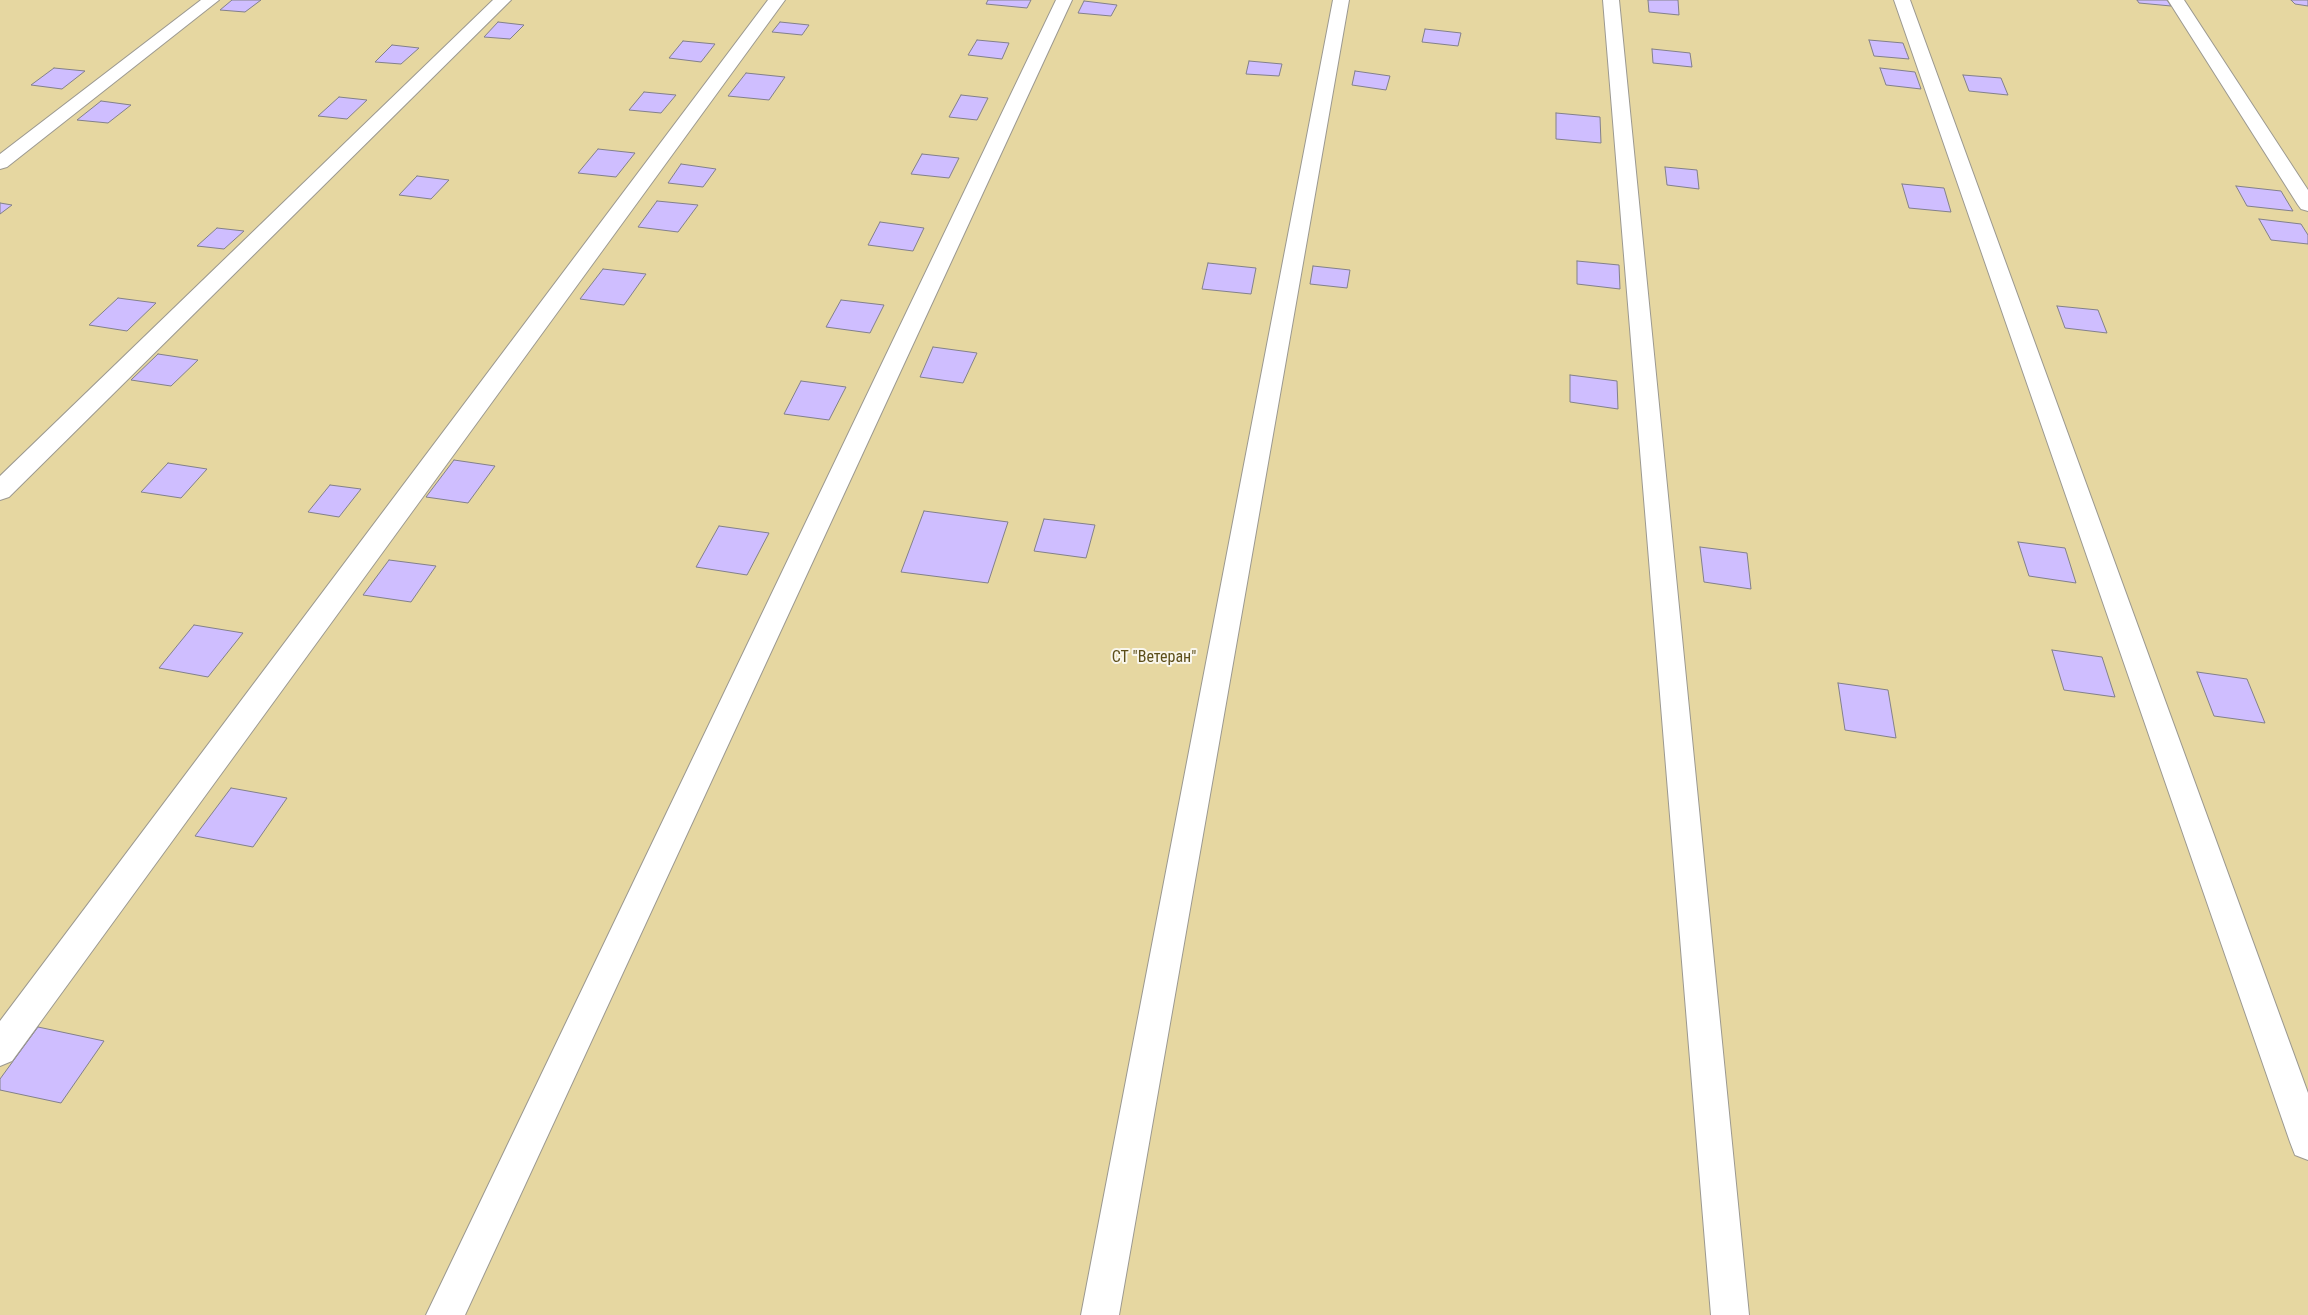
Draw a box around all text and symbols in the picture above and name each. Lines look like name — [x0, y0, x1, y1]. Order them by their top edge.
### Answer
park label: СТ "Ветеран" — [1112, 648, 1196, 668]

